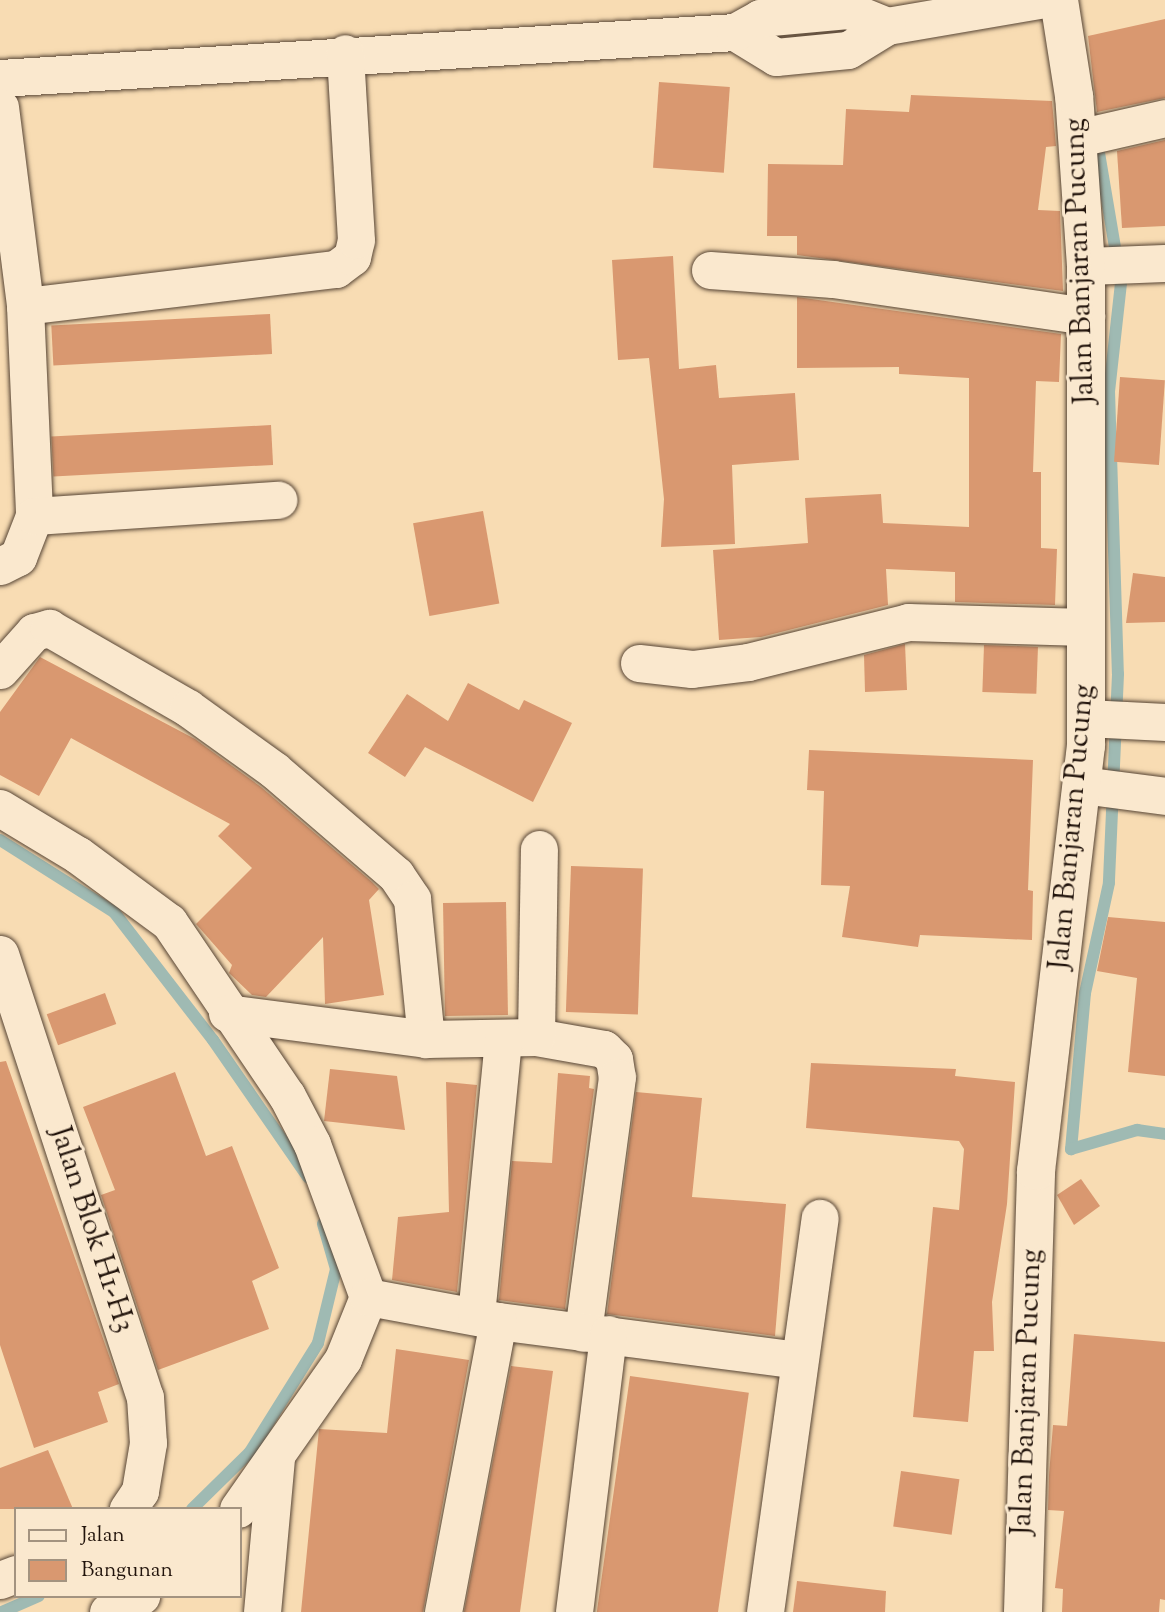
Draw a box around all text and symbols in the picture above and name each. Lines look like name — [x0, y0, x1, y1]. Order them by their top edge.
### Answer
street label: Jalan Banjaran Pucung — [1058, 117, 1104, 405]
street label: Jalan Banjaran Pucung — [1043, 683, 1103, 971]
street label: Jalan Blok H1-H3 — [41, 1123, 141, 1337]
street label: Jalan Banjaran Pucung — [1005, 1248, 1051, 1536]
legend — [14, 1507, 242, 1598]
text: Jalan — [81, 1521, 125, 1551]
text: Bangunan — [81, 1556, 173, 1586]

